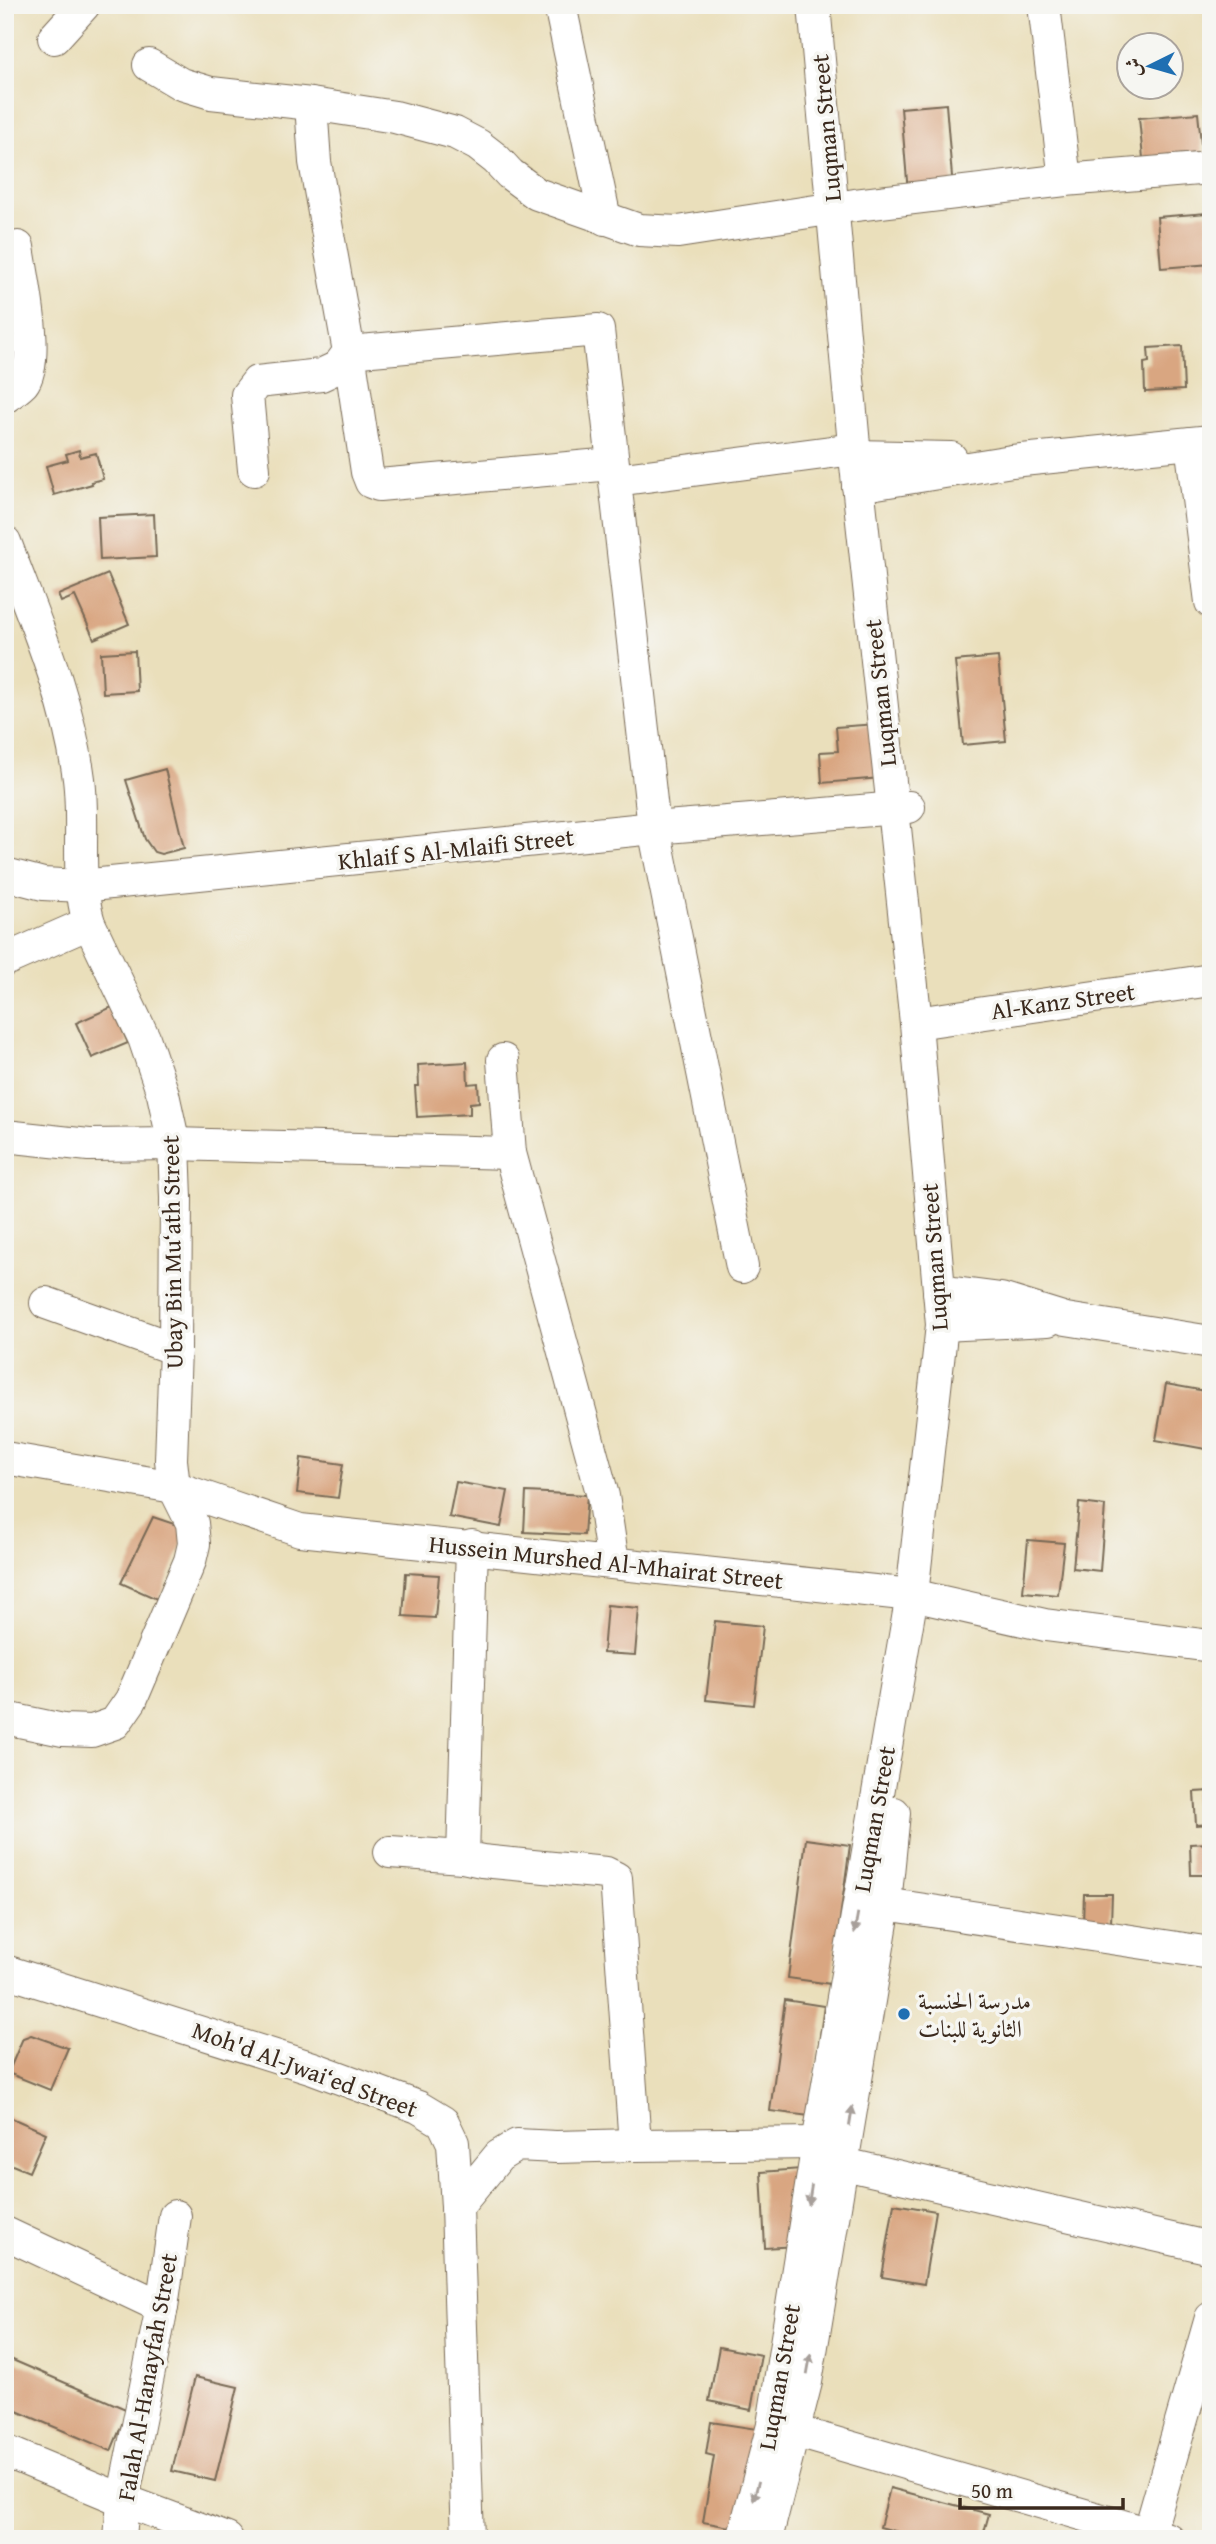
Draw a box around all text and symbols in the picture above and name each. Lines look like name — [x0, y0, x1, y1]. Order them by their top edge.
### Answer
north arrow — [1114, 32, 1184, 102]
street label: Luqman Street — [802, 52, 850, 203]
text: ش — [1118, 57, 1148, 78]
street label: Luqman Street — [855, 617, 905, 768]
street label: Khlaif S Al-Mlaifi Street — [336, 819, 576, 879]
street label: Al-Kanz Street — [989, 974, 1138, 1028]
street label: Ubay Bin Mu‘ath Street — [152, 1134, 192, 1369]
street label: Luqman Street — [911, 1182, 957, 1332]
street label: Hussein Murshed Al-Mhairat Street — [427, 1526, 785, 1598]
street label: Luqman Street — [844, 1743, 904, 1895]
one-way arrow — [850, 1912, 861, 1934]
place label: مدرسة الحنسبة الثانوية للبنات — [918, 1983, 1031, 2046]
marker: مدرسة الحنسبة الثانوية للبنات — [896, 2006, 912, 2022]
street label: Moh'd Al-Jwai‘ed Street — [188, 2012, 423, 2126]
one-way arrow — [846, 2105, 857, 2127]
one-way arrow — [804, 2185, 815, 2207]
street label: Falah Al-Hanayfah Street — [108, 2250, 186, 2504]
street label: Luqman Street — [749, 2301, 809, 2453]
one-way arrow — [804, 2353, 815, 2375]
scale bar — [960, 2467, 1123, 2511]
text: 50 m — [971, 2475, 1013, 2506]
one-way arrow — [750, 2480, 761, 2502]

